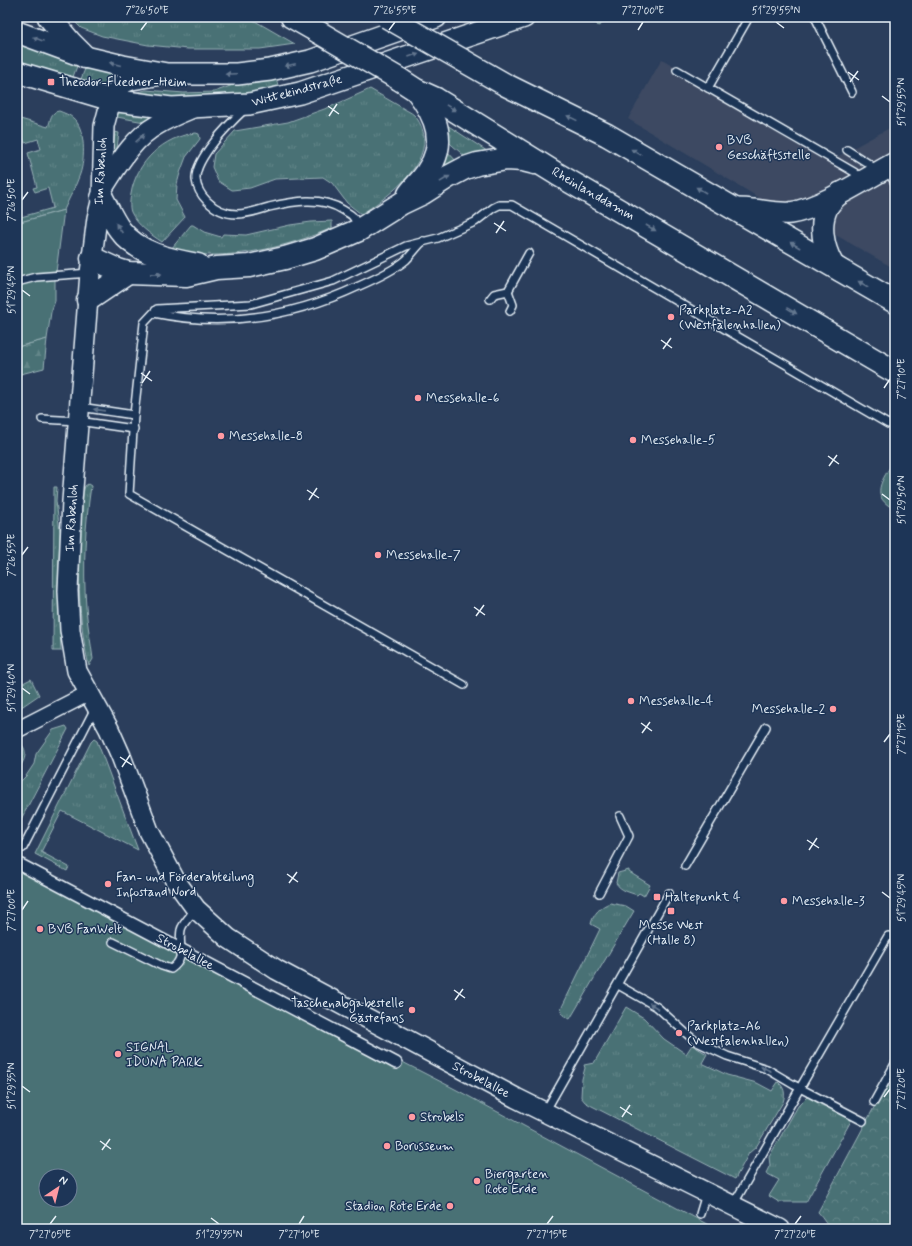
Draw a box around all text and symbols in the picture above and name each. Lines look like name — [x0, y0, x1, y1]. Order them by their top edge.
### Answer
text: 7°26'50"E — [125, 4, 169, 18]
text: 7°26'55"E — [374, 4, 417, 18]
text: 7°27'00"E — [622, 4, 664, 18]
text: 51°29'55"N — [752, 4, 800, 18]
one-way arrow — [31, 36, 43, 42]
one-way arrow — [408, 52, 420, 58]
one-way arrow — [109, 61, 121, 67]
one-way arrow — [284, 63, 296, 69]
one-way arrow — [224, 71, 237, 77]
street label: Wittekindstraße — [250, 71, 344, 111]
place label: Theodor-Fliedner-Heim — [59, 74, 187, 91]
marker: Theodor-Fliedner-Heim — [46, 77, 56, 87]
text: 51°29'55"N — [895, 78, 909, 126]
one-way arrow — [445, 104, 457, 111]
one-way arrow — [567, 115, 578, 121]
place label: BVB Geschäftsstelle — [727, 132, 811, 164]
one-way arrow — [135, 134, 145, 143]
street label: Im Rabenloh — [91, 137, 111, 205]
marker: BVB Geschäftsstelle — [714, 142, 724, 152]
one-way arrow — [631, 149, 642, 156]
street label: Rheinlanddamm — [548, 163, 638, 225]
one-way arrow — [440, 175, 451, 182]
text: 7°26'50"E — [5, 178, 19, 222]
one-way arrow — [695, 186, 707, 193]
one-way arrow — [115, 223, 123, 233]
one-way arrow — [645, 225, 657, 232]
one-way arrow — [789, 241, 801, 248]
text: 51°29'45"N — [5, 266, 19, 314]
one-way arrow — [150, 271, 162, 278]
one-way arrow — [858, 281, 869, 288]
place label: Parkplatz-A2 (Westfalenhallen) — [679, 302, 781, 334]
one-way arrow — [786, 308, 798, 315]
marker: Parkplatz-A2 (Westfalenhallen) — [666, 312, 676, 322]
text: 7°27'10"E — [895, 358, 909, 400]
place label: Messehalle-6 — [426, 390, 500, 407]
marker: Messehalle-6 — [413, 393, 423, 403]
one-way arrow — [93, 407, 106, 413]
place label: Messehalle-8 — [229, 428, 303, 445]
marker: Messehalle-8 — [216, 431, 226, 441]
place label: Messehalle-5 — [641, 432, 716, 449]
marker: Messehalle-5 — [628, 435, 638, 445]
text: 51°29'50"N — [895, 475, 909, 524]
street label: Im Rabenloh — [62, 484, 82, 552]
text: 7°26'55"E — [5, 533, 19, 576]
place label: Messehalle-7 — [386, 547, 461, 564]
marker: Messehalle-7 — [373, 550, 383, 560]
text: 51°29'40"N — [5, 663, 19, 712]
place label: Messehalle-4 — [639, 693, 714, 710]
marker: Messehalle-4 — [626, 696, 636, 706]
place label: Messehalle-2 — [752, 701, 826, 718]
marker: Messehalle-2 — [828, 704, 838, 714]
text: 7°27'15"E — [895, 713, 909, 754]
place label: Fan- und Förderabteilung Infostand Nord — [116, 869, 255, 903]
text: 51°29'45"N — [895, 874, 909, 922]
marker: Fan- und Förderabteilung Infostand Nord — [103, 879, 113, 889]
text: 7°27'00"E — [5, 889, 19, 931]
place label: Haltepunkt 4 — [665, 889, 741, 906]
marker: Haltepunkt 4 — [652, 892, 662, 902]
place label: Messehalle-3 — [792, 893, 865, 910]
marker: Messehalle-3 — [779, 896, 789, 906]
marker: Messe West (Halle 8) — [666, 906, 676, 916]
place label: Messe West (Halle 8) — [639, 917, 703, 949]
place label: BVB FanWelt — [48, 921, 122, 938]
marker: BVB FanWelt — [35, 924, 45, 934]
street label: Strobelallee — [153, 930, 217, 974]
place label: Taschenabgabestelle Gästefans — [291, 995, 404, 1027]
one-way arrow — [649, 1002, 659, 1010]
marker: Taschenabgabestelle Gästefans — [407, 1005, 417, 1015]
place label: Parkplatz-A6 (Westfalenhallen) — [687, 1018, 789, 1050]
marker: Parkplatz-A6 (Westfalenhallen) — [674, 1028, 684, 1038]
place label: SIGNAL IDUNA PARK — [126, 1039, 203, 1071]
marker: SIGNAL IDUNA PARK — [113, 1049, 123, 1059]
street label: Strobelallee — [449, 1058, 513, 1102]
text: 51°29'35"N — [5, 1062, 19, 1109]
one-way arrow — [759, 1065, 771, 1071]
text: 7°27'20"E — [895, 1068, 909, 1110]
place label: Strobels — [420, 1109, 464, 1126]
marker: Strobels — [407, 1112, 417, 1122]
place label: Borusseum — [395, 1138, 454, 1155]
marker: Borusseum — [382, 1141, 392, 1151]
place label: Biergarten Rote Erde — [485, 1166, 549, 1198]
north arrow — [38, 1168, 78, 1208]
text: N — [56, 1173, 70, 1188]
marker: Biergarten Rote Erde — [472, 1176, 482, 1186]
place label: Stadion Rote Erde — [345, 1198, 442, 1215]
marker: Stadion Rote Erde — [445, 1201, 455, 1211]
text: 7°27'05"E — [29, 1228, 71, 1242]
text: 51°29'35"N — [196, 1228, 243, 1242]
text: 7°27'10"E — [278, 1228, 320, 1242]
text: 7°27'15"E — [527, 1228, 568, 1242]
text: 7°27'20"E — [774, 1228, 816, 1242]

